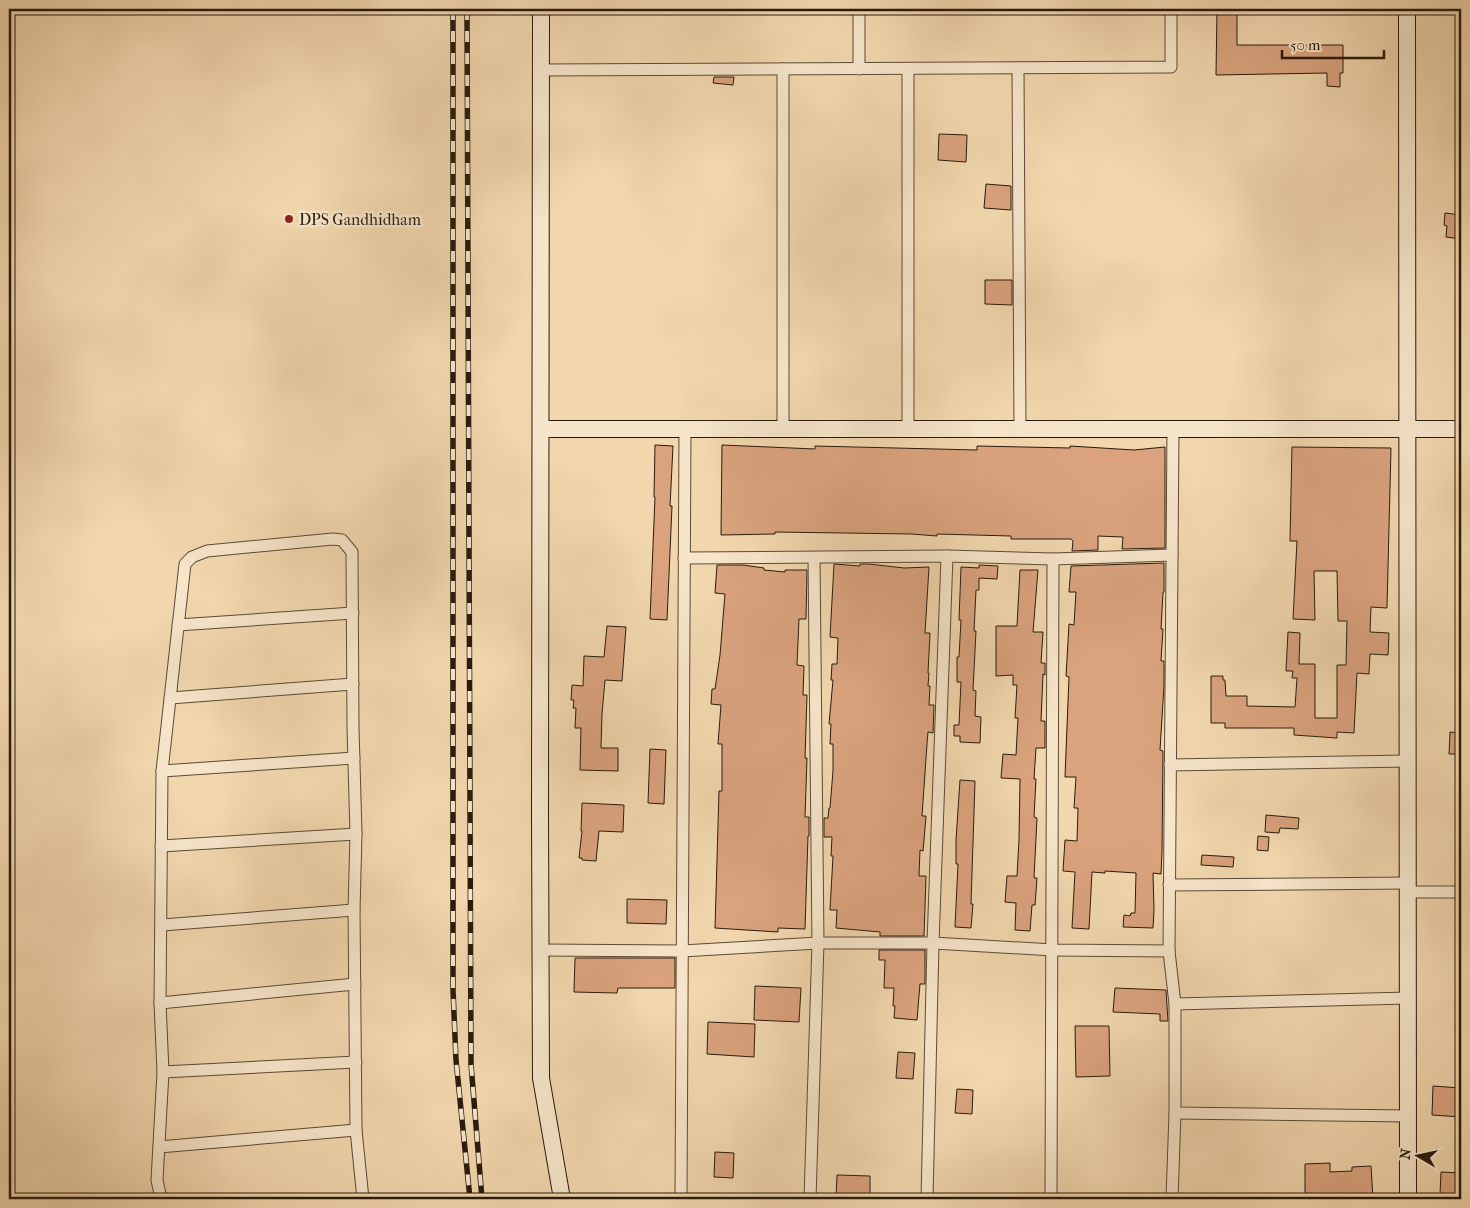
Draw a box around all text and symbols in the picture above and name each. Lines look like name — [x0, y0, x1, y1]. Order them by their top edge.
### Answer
scale bar — [1282, 28, 1385, 60]
text: 50 m — [1290, 36, 1321, 54]
place label: DPS Gandhidham — [299, 210, 422, 229]
marker: DPS Gandhidham — [283, 213, 295, 225]
north arrow — [1392, 1130, 1442, 1180]
text: N — [1396, 1147, 1415, 1161]

